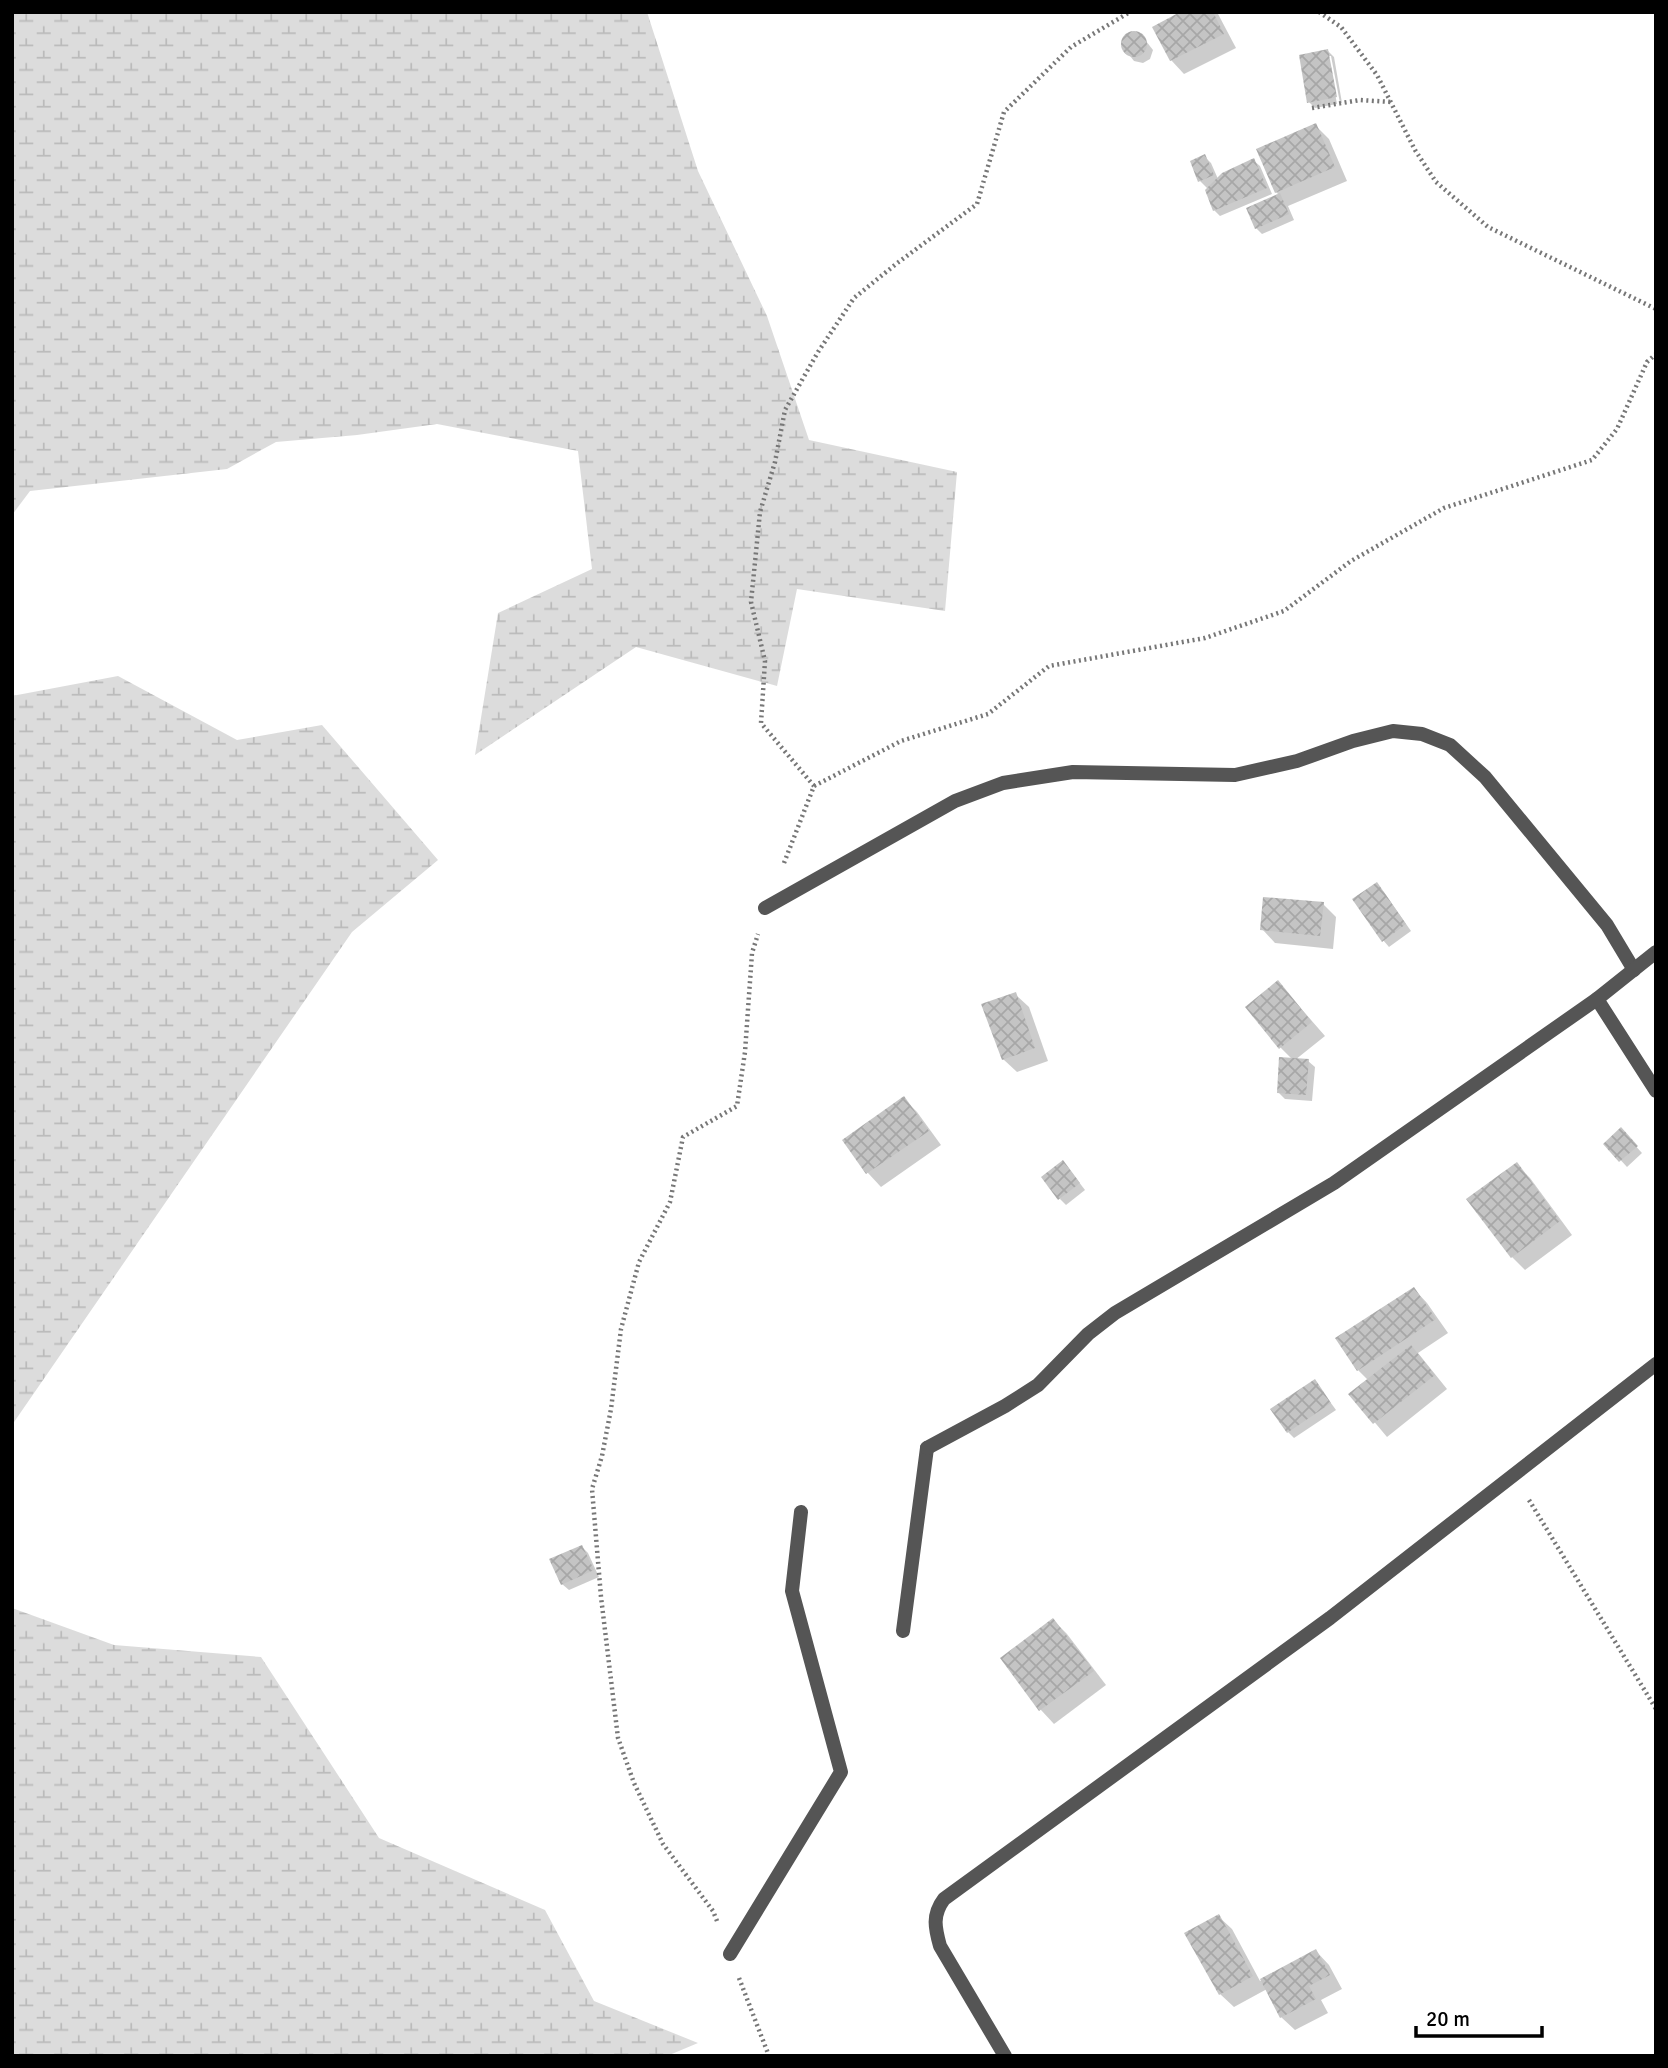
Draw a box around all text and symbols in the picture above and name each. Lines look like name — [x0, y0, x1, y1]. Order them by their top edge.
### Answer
scale bar — [1416, 1994, 1542, 2038]
text: 20 m — [1426, 2006, 1470, 2032]

